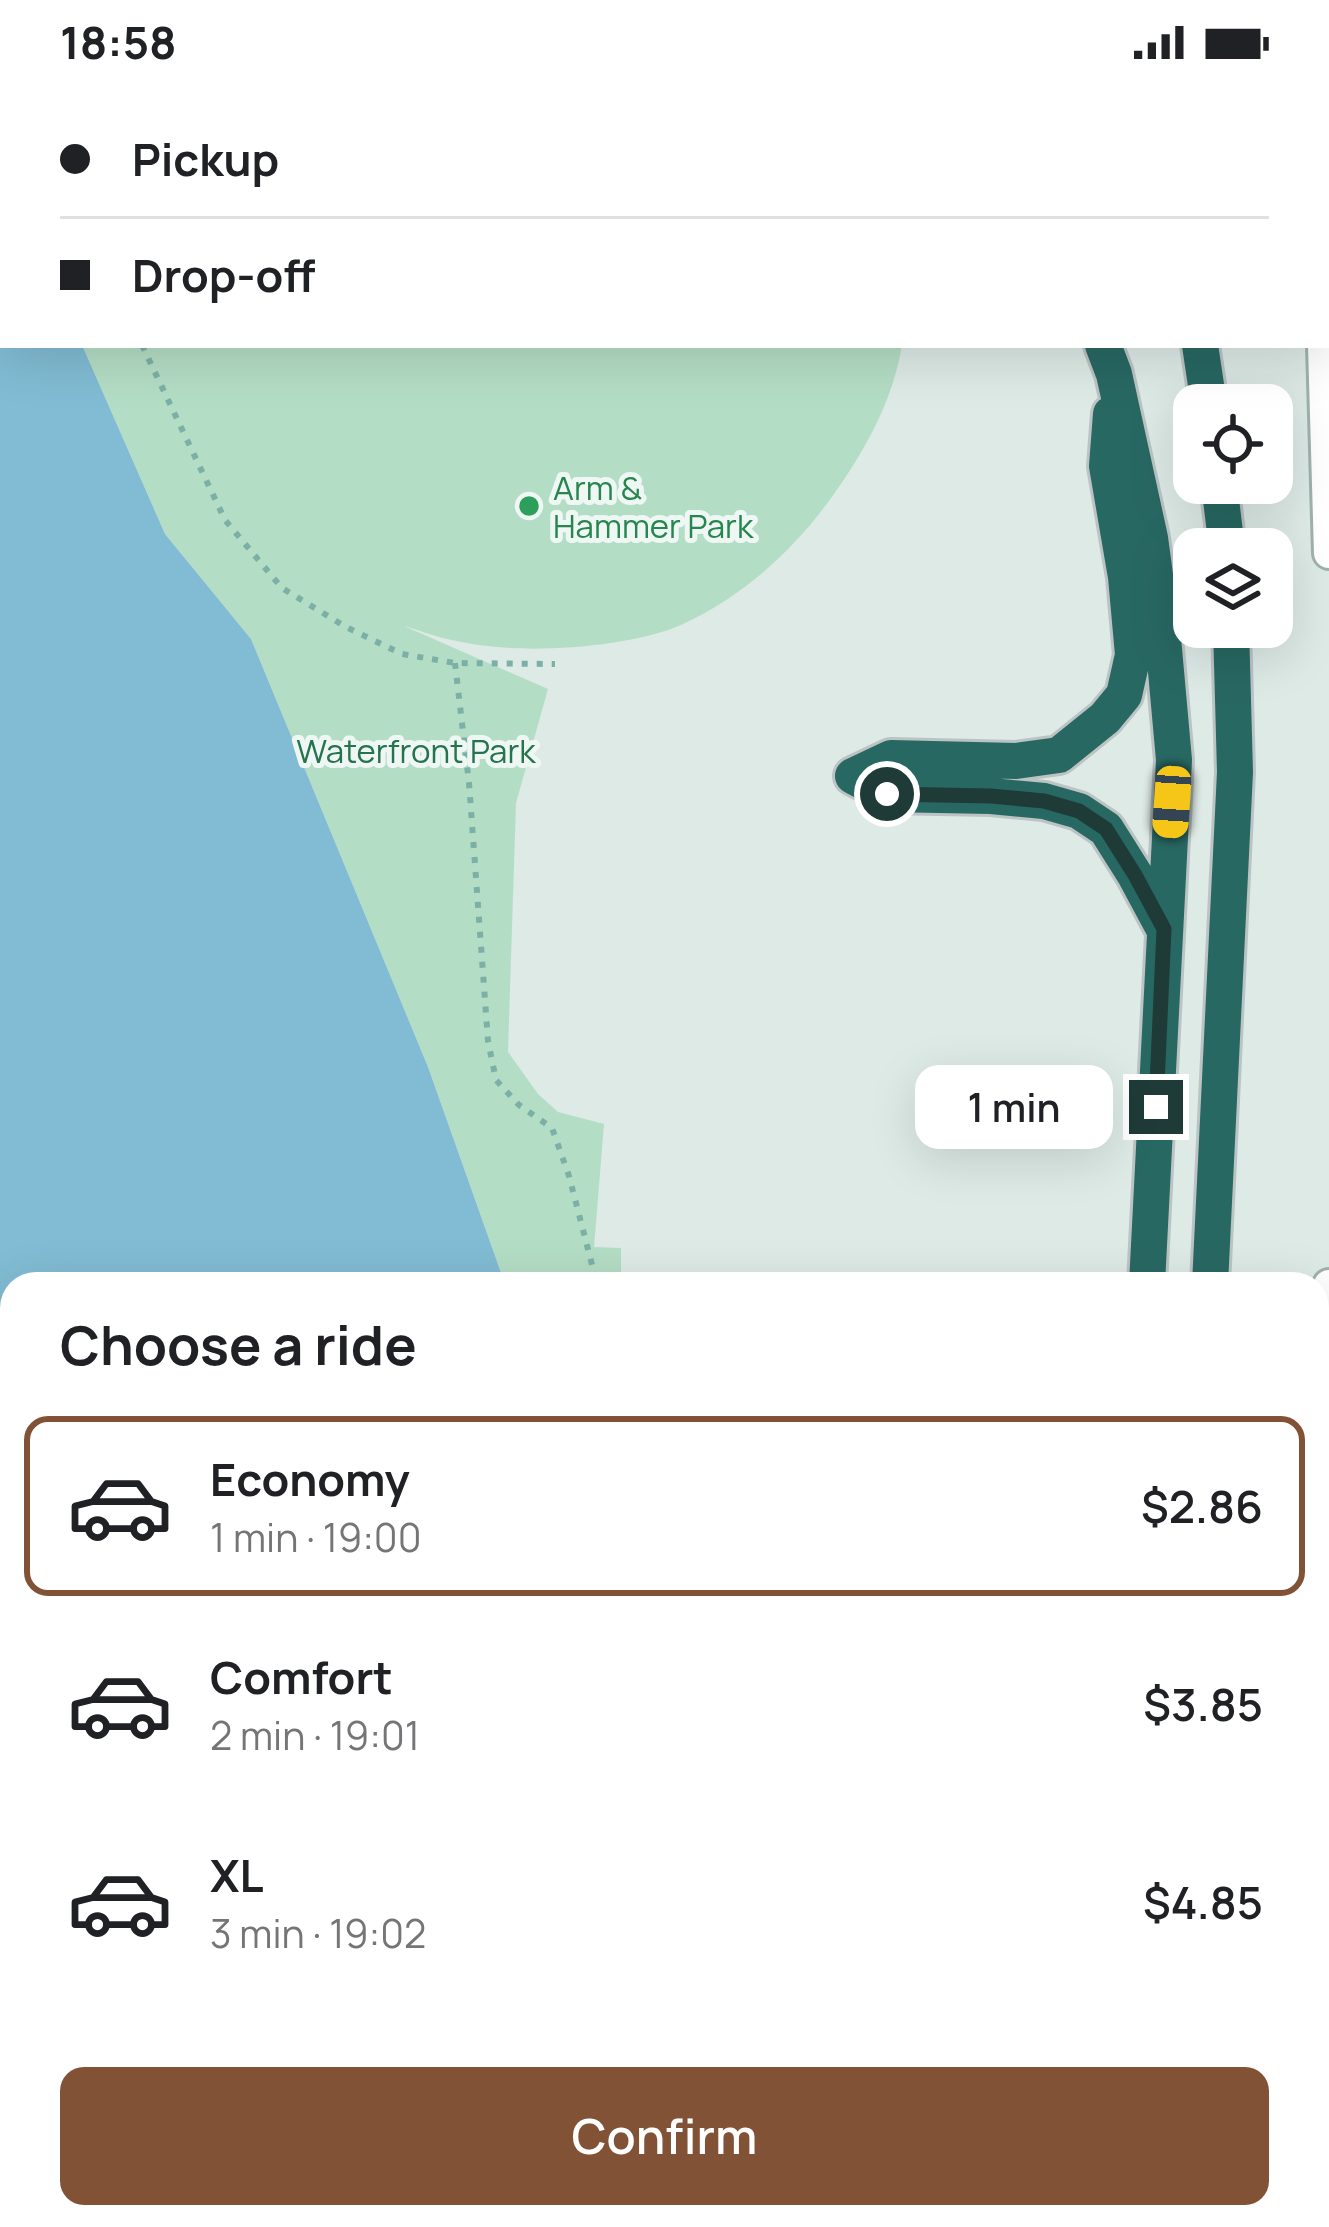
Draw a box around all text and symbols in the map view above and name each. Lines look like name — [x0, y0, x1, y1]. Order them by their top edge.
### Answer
text: 18:58 — [60, 11, 177, 73]
text: Pickup — [132, 128, 279, 190]
text: Drop-off — [132, 244, 315, 306]
map controls — [1173, 384, 1293, 648]
button: locate — [1173, 384, 1293, 504]
place label: Arm & Hammer Park — [553, 465, 755, 548]
marker: Arm & Hammer Park — [516, 493, 542, 519]
button: layers — [1173, 528, 1293, 648]
park label: Waterfront Park — [296, 728, 537, 773]
car — [1152, 765, 1192, 839]
route start — [860, 767, 914, 821]
callout: 1 min — [916, 1065, 1114, 1149]
text: 1 min — [968, 1080, 1060, 1134]
route end — [1129, 1080, 1183, 1134]
text: Choose a ride — [60, 1307, 417, 1381]
text: Economy — [210, 1448, 410, 1510]
icon: car — [66, 1452, 174, 1560]
text: $2.86 — [1141, 1475, 1263, 1537]
text: 1 min · 19:00 — [210, 1510, 421, 1564]
text: Comfort — [210, 1646, 393, 1708]
icon: car — [66, 1650, 174, 1758]
text: $3.85 — [1143, 1673, 1263, 1735]
text: 2 min · 19:01 — [210, 1708, 420, 1762]
text: XL — [210, 1844, 264, 1906]
icon: car — [66, 1848, 174, 1956]
text: $4.85 — [1143, 1871, 1263, 1933]
text: 3 min · 19:02 — [210, 1906, 426, 1960]
button: Confirm — [60, 2067, 1269, 2205]

